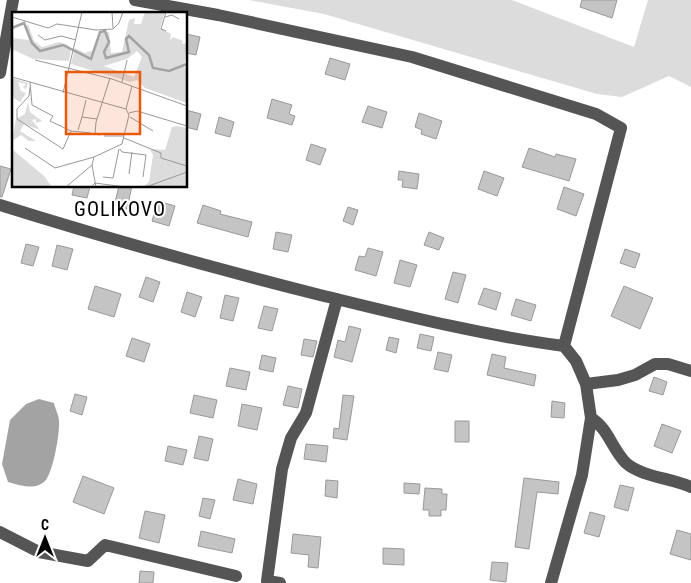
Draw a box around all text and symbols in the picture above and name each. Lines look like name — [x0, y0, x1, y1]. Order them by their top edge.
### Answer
inset map — [12, 12, 188, 188]
district label: GOLIKOVO — [74, 197, 166, 221]
north arrow — [20, 513, 70, 563]
text: С — [41, 517, 49, 533]

